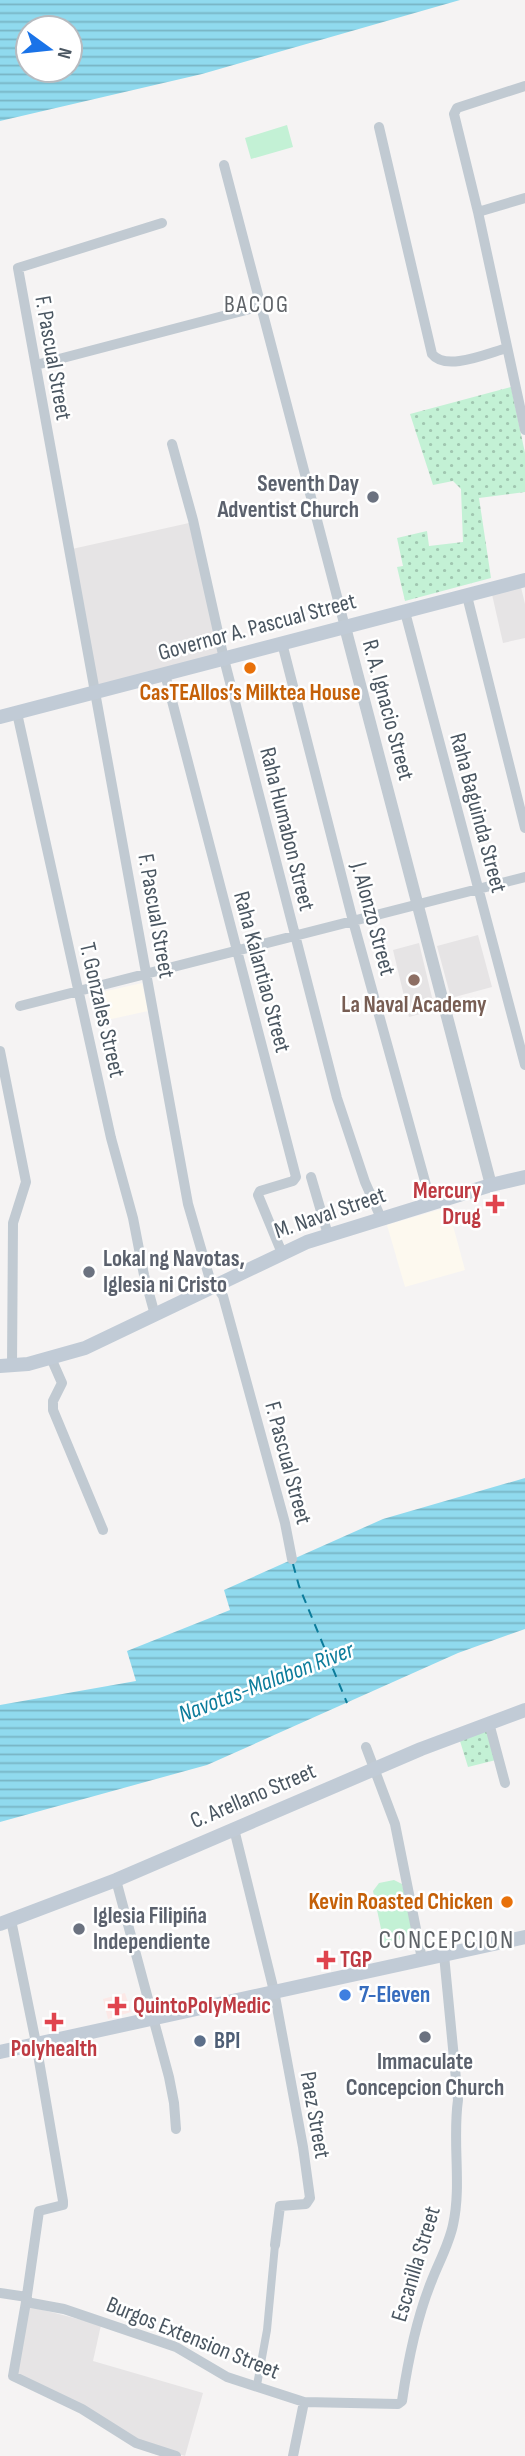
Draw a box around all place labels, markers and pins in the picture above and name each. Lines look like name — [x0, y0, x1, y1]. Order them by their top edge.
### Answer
place label: Seventh Day Adventist Church — [216, 470, 359, 524]
marker: Seventh Day Adventist Church — [365, 489, 381, 505]
marker: CasTEAllos’s Milktea House — [242, 660, 258, 676]
place label: CasTEAllos’s Milktea House — [140, 679, 360, 707]
marker: La Naval Academy — [406, 972, 422, 988]
place label: La Naval Academy — [341, 991, 487, 1019]
place label: Mercury Drug — [413, 1177, 481, 1231]
marker: Mercury Drug — [487, 1196, 503, 1212]
place label: Lokal ng Navotas, Iglesia ni Cristo — [103, 1245, 245, 1299]
marker: Lokal ng Navotas, Iglesia ni Cristo — [81, 1264, 97, 1280]
place label: Kevin Roasted Chicken — [308, 1888, 493, 1916]
marker: Kevin Roasted Chicken — [499, 1894, 515, 1910]
place label: Iglesia Filipiña Independiente — [93, 1902, 210, 1956]
marker: Iglesia Filipiña Independiente — [71, 1921, 87, 1937]
place label: TGP — [340, 1946, 372, 1974]
marker: TGP — [318, 1952, 334, 1968]
place label: 7-Eleven — [359, 1981, 430, 2009]
marker: 7-Eleven — [337, 1987, 353, 2003]
place label: QuintoPolyMedic — [133, 1992, 271, 2020]
marker: QuintoPolyMedic — [107, 1996, 127, 2016]
marker: Polyhealth — [44, 2012, 64, 2032]
place label: BPI — [214, 2027, 240, 2055]
marker: Immaculate Concepcion Church — [417, 2029, 433, 2045]
marker: BPI — [192, 2033, 208, 2049]
place label: Polyhealth — [11, 2035, 97, 2063]
place label: Immaculate Concepcion Church — [346, 2048, 504, 2102]

